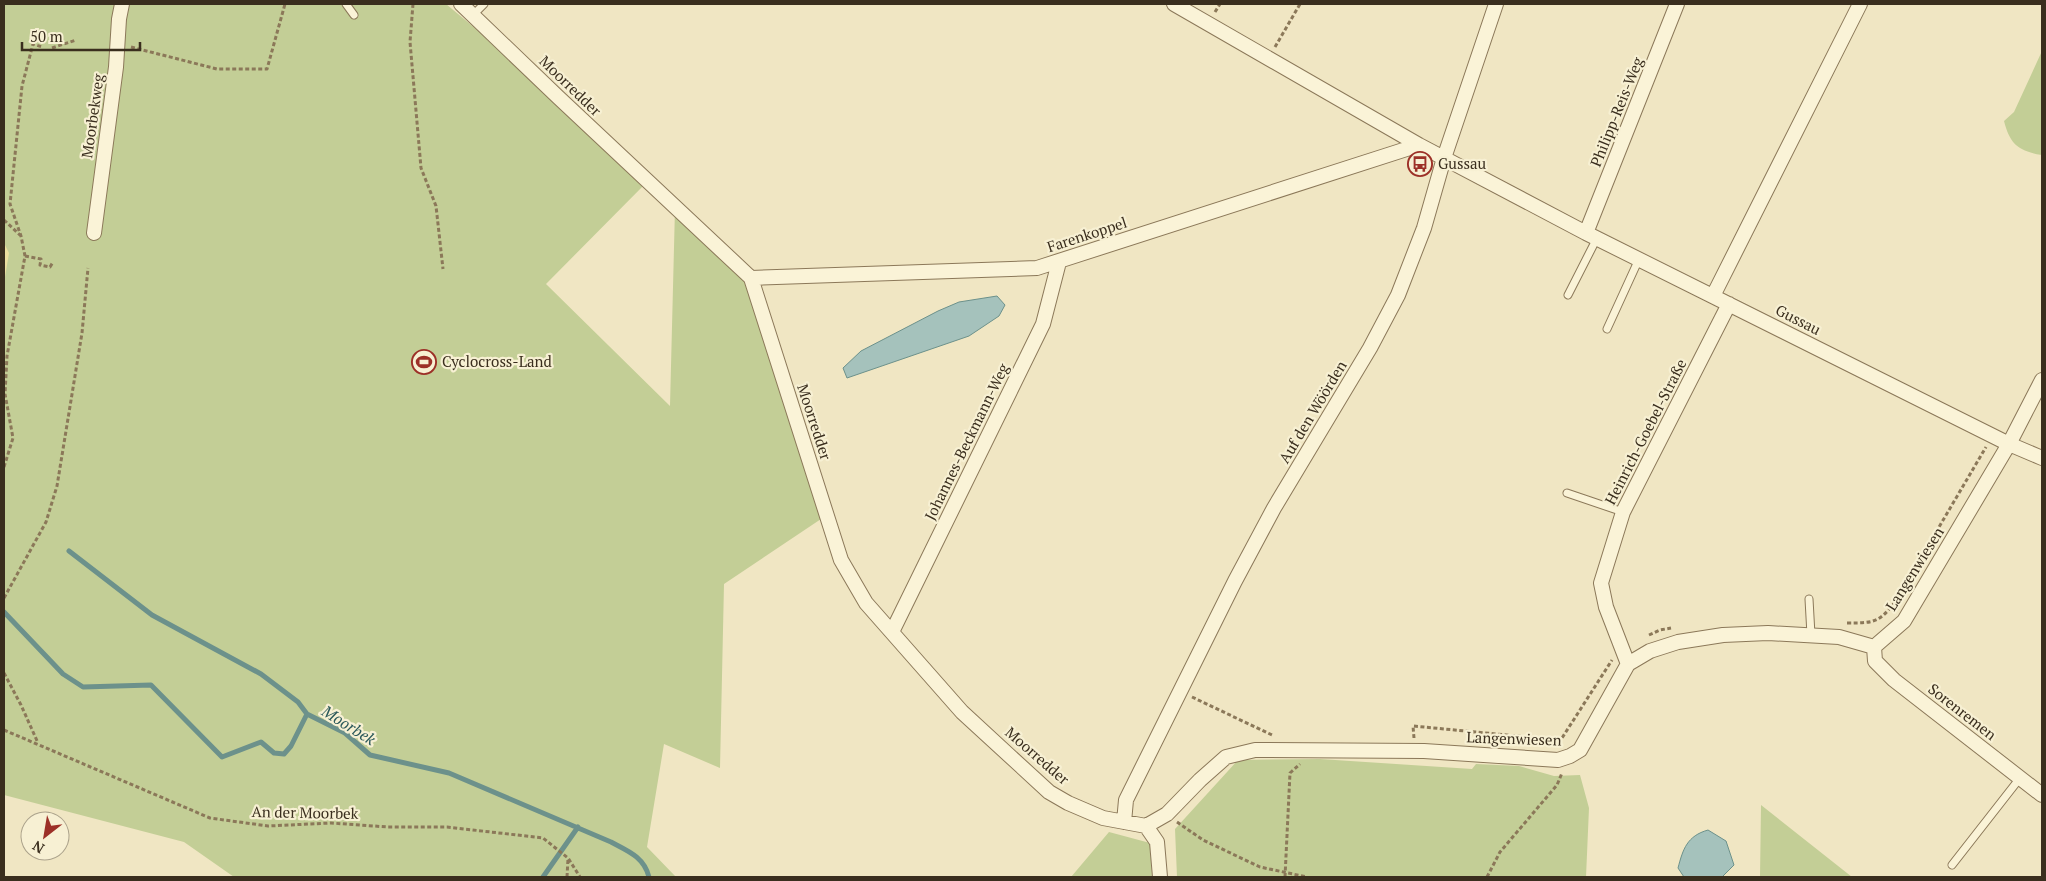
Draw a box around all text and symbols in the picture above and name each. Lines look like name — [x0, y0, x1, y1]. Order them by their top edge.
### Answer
scale bar — [22, 20, 140, 52]
text: 50 m — [30, 26, 63, 46]
street label: Moorredder — [535, 51, 606, 120]
street label: Philipp-Reis-Weg — [1585, 53, 1648, 169]
street label: Moorbekweg — [76, 71, 108, 159]
bus stop icon: Gussau — [1407, 151, 1433, 177]
place label: Gussau — [1438, 153, 1486, 173]
street label: Farenkoppel — [1044, 212, 1129, 256]
street label: Gussau — [1772, 299, 1825, 339]
sports icon: Cyclocross-Land — [411, 349, 437, 375]
place label: Cyclocross-Land — [442, 351, 552, 371]
street label: Heinrich-Goebel-Straße — [1600, 355, 1691, 508]
street label: Auf den Wöörden — [1274, 356, 1351, 466]
street label: Johannes-Beckmann-Weg — [919, 359, 1013, 523]
street label: Moorredder — [793, 381, 837, 462]
street label: Langenwiesen — [1881, 523, 1948, 614]
street label: Sorenremen — [1924, 678, 2001, 744]
water label: Moorbek — [317, 699, 380, 750]
street label: Moorredder — [1001, 722, 1074, 789]
street label: Langenwiesen — [1466, 726, 1562, 750]
street label: An der Moorbek — [251, 801, 359, 823]
north arrow — [20, 811, 70, 861]
text: N — [28, 836, 47, 858]

